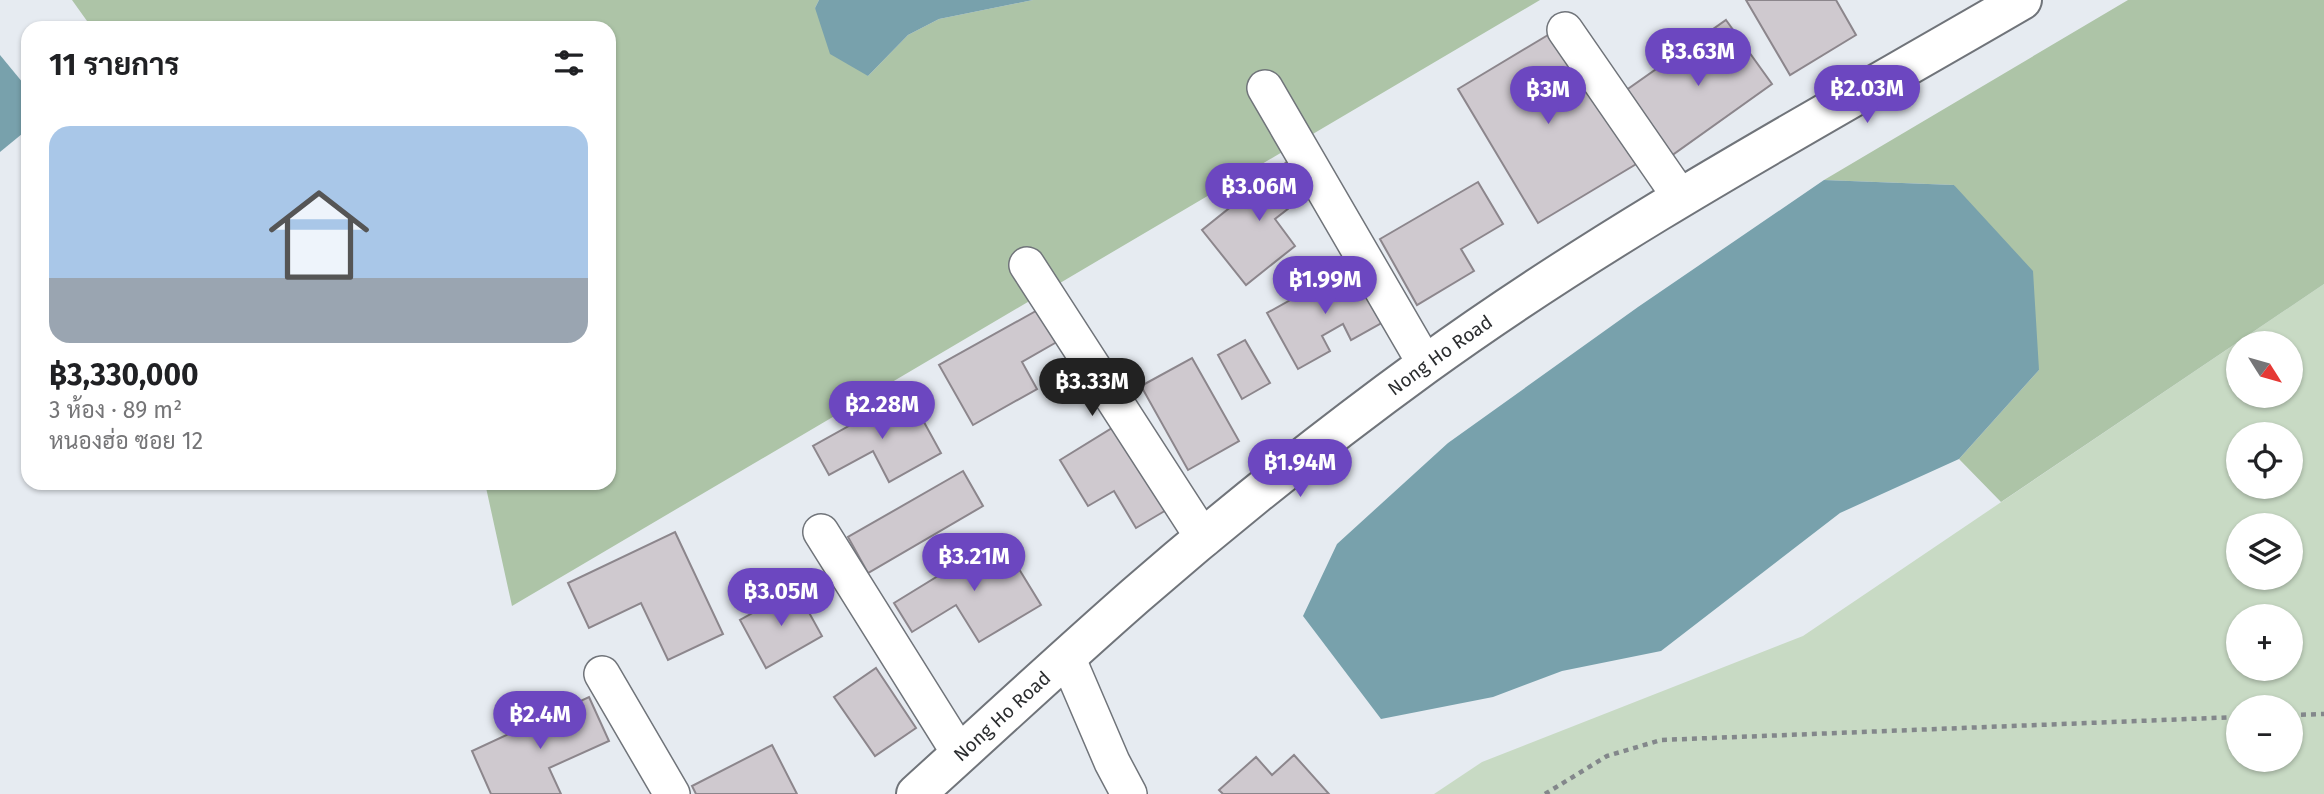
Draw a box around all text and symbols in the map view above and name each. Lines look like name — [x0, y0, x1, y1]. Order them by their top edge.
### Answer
pin: ฿3.63M — [1641, 28, 1755, 88]
text: ฿3.63M — [1661, 37, 1735, 65]
icon: filters — [550, 44, 588, 82]
text: 11 รายการ — [49, 47, 179, 83]
pin: ฿3M — [1514, 66, 1582, 126]
pin: ฿2.03M — [1810, 66, 1924, 125]
text: ฿2.03M — [1830, 74, 1904, 102]
text: ฿3M — [1526, 75, 1570, 103]
pin: ฿3.06M — [1202, 164, 1316, 223]
icon: home — [256, 172, 382, 298]
text: ฿3.06M — [1221, 172, 1297, 200]
pin: ฿1.99M — [1268, 256, 1382, 316]
text: ฿1.99M — [1289, 265, 1361, 293]
street label: Nong Ho Road — [1383, 310, 1497, 400]
north arrow — [2226, 331, 2303, 408]
map controls — [2226, 331, 2303, 772]
text: ฿3,330,000 — [49, 357, 199, 393]
pin: ฿3.33M — [1035, 358, 1149, 418]
text: ฿3.33M — [1055, 367, 1129, 395]
pin: ฿2.28M — [825, 382, 939, 441]
text: ฿2.28M — [845, 390, 919, 418]
text: 3 ห้อง · 89 m² — [49, 396, 182, 424]
button: locate — [2226, 422, 2303, 499]
text: หนองฮ่อ ซอย 12 — [49, 427, 203, 455]
pin: ฿1.94M — [1243, 440, 1357, 499]
text: ฿1.94M — [1264, 448, 1336, 476]
button: layers — [2226, 513, 2303, 590]
pin: ฿3.21M — [917, 534, 1031, 593]
text: ฿3.21M — [938, 542, 1010, 570]
pin: ฿3.05M — [724, 568, 838, 628]
text: ฿3.05M — [744, 577, 818, 605]
button: + — [2226, 604, 2303, 681]
street label: Nong Ho Road — [949, 666, 1055, 766]
pin: ฿2.4M — [491, 692, 589, 751]
button: − — [2226, 695, 2303, 772]
text: ฿2.4M — [509, 700, 571, 728]

